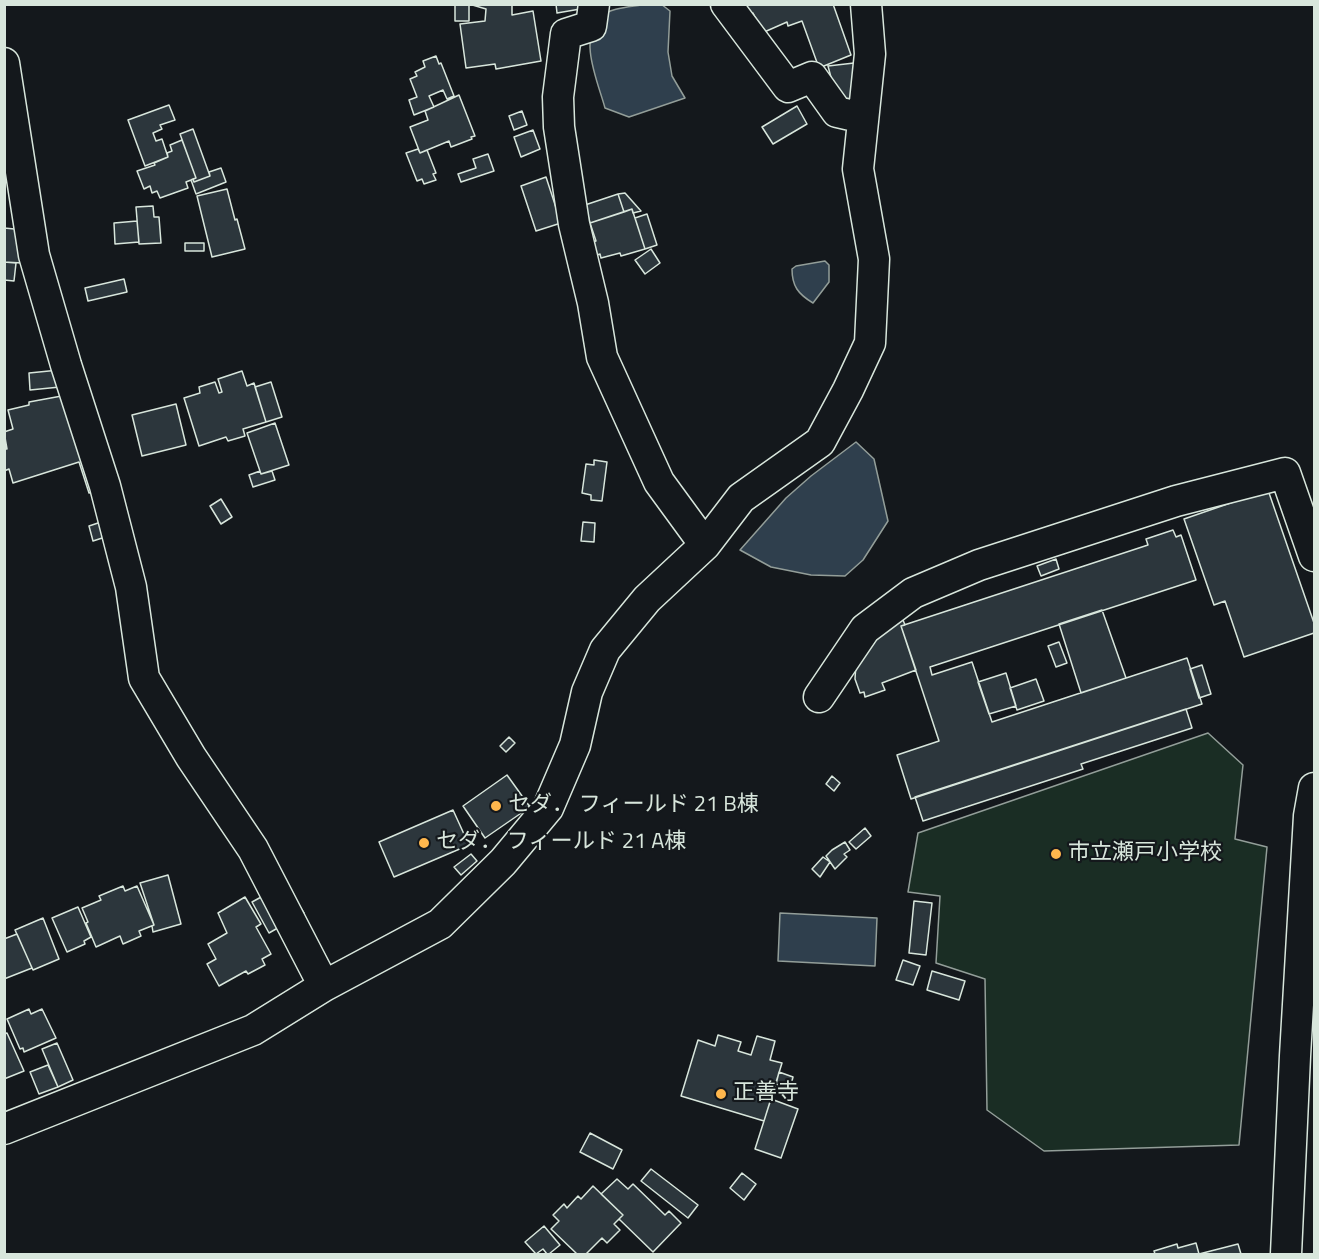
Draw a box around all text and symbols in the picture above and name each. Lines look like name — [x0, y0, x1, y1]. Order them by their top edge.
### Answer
place label: セダ． フィールド 21 B棟 — [508, 793, 759, 819]
marker: セダ． フィールド 21 B棟 — [489, 799, 503, 813]
place label: セダ． フィールド 21 A棟 — [436, 830, 686, 856]
marker: セダ． フィールド 21 A棟 — [417, 836, 431, 850]
place label: 市立瀬戸小学校 — [1068, 841, 1222, 867]
marker: 市立瀬戸小学校 — [1049, 847, 1063, 861]
place label: 正善寺 — [733, 1081, 799, 1107]
marker: 正善寺 — [714, 1087, 728, 1101]

